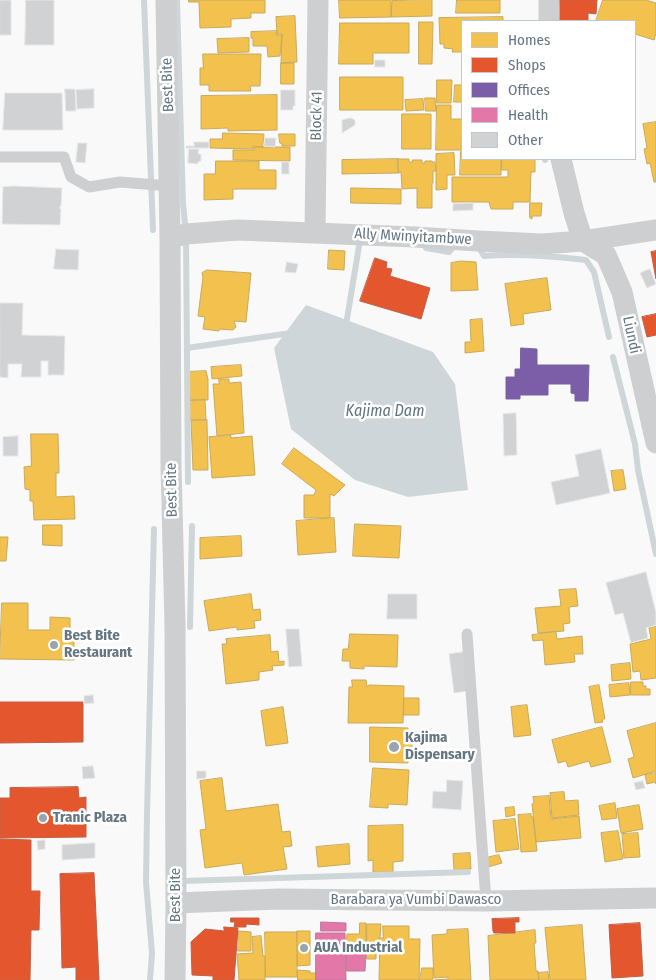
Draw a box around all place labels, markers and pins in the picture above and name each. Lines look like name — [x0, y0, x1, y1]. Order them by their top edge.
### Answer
place label: Best Bite Restaurant — [64, 627, 132, 662]
marker: Best Bite Restaurant — [48, 639, 60, 651]
place label: Kajima Dispensary — [405, 729, 475, 764]
marker: Kajima Dispensary — [387, 740, 401, 754]
place label: Tranic Plaza — [53, 809, 127, 827]
marker: Tranic Plaza — [37, 812, 49, 824]
place label: AUA Industrial — [314, 939, 402, 957]
marker: AUA Industrial — [298, 942, 310, 954]

